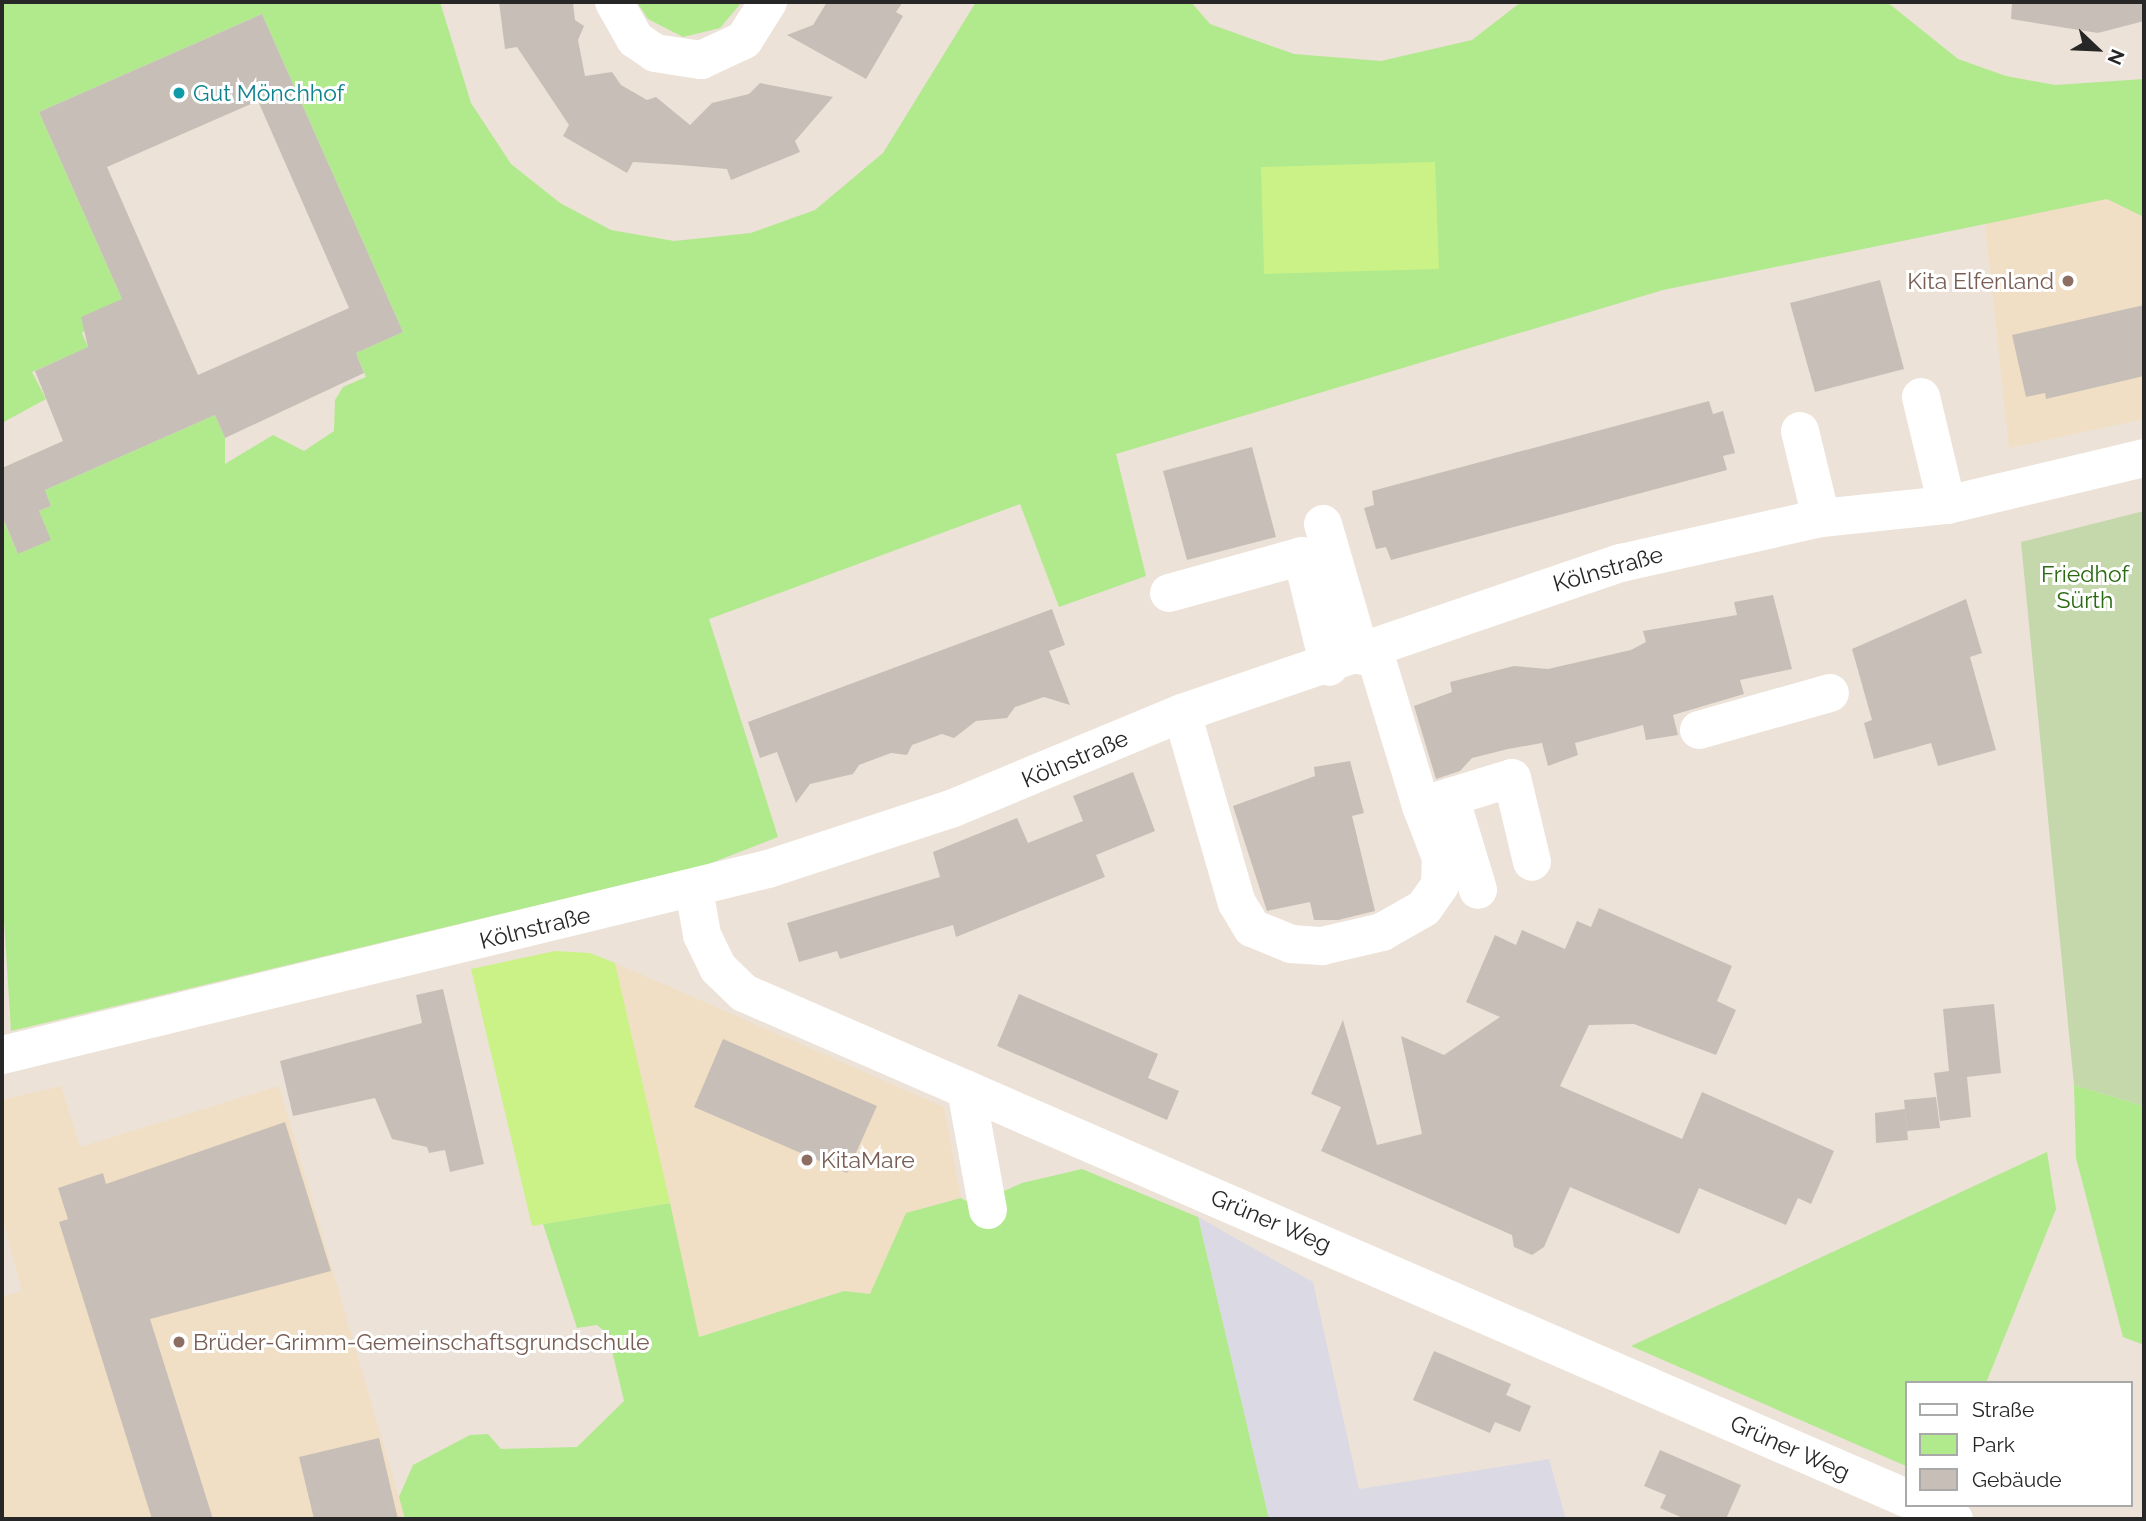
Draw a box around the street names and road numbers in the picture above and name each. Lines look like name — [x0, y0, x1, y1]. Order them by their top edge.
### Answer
street label: Kölnstraße — [1550, 540, 1666, 598]
street label: Kölnstraße — [1018, 724, 1132, 794]
street label: Kölnstraße — [477, 901, 593, 955]
street label: Grüner Weg — [1206, 1183, 1336, 1259]
street label: Grüner Weg — [1725, 1409, 1855, 1487]

